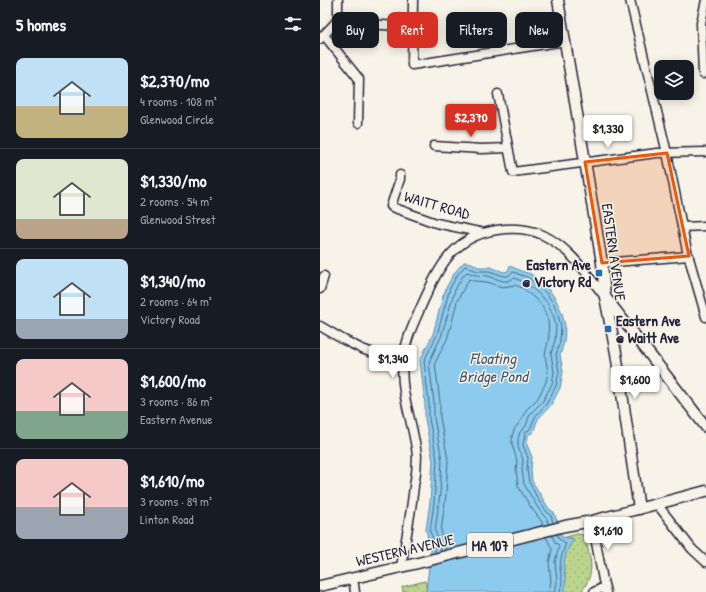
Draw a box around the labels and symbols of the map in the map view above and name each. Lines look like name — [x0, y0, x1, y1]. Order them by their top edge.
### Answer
pin: $2,370 — [438, 104, 504, 138]
pin: $1,330 — [575, 115, 641, 149]
street label: WAITT ROAD — [402, 186, 473, 225]
street label: EASTERN AVENUE — [597, 202, 631, 302]
place label: Eastern Ave @ Victory Rd — [522, 254, 591, 293]
marker: Eastern Ave @ Victory Rd — [594, 268, 604, 278]
place label: Eastern Ave @ Waitt Ave — [616, 310, 681, 348]
marker: Eastern Ave @ Waitt Ave — [603, 324, 613, 334]
pin: $1,340 — [360, 345, 426, 379]
water label: Floating Bridge Pond — [459, 347, 530, 387]
pin: $1,600 — [602, 366, 668, 400]
pin: $1,610 — [575, 517, 641, 551]
street label: WESTERN AVENUE — [354, 528, 456, 571]
road number: MA 107 — [467, 533, 513, 557]

